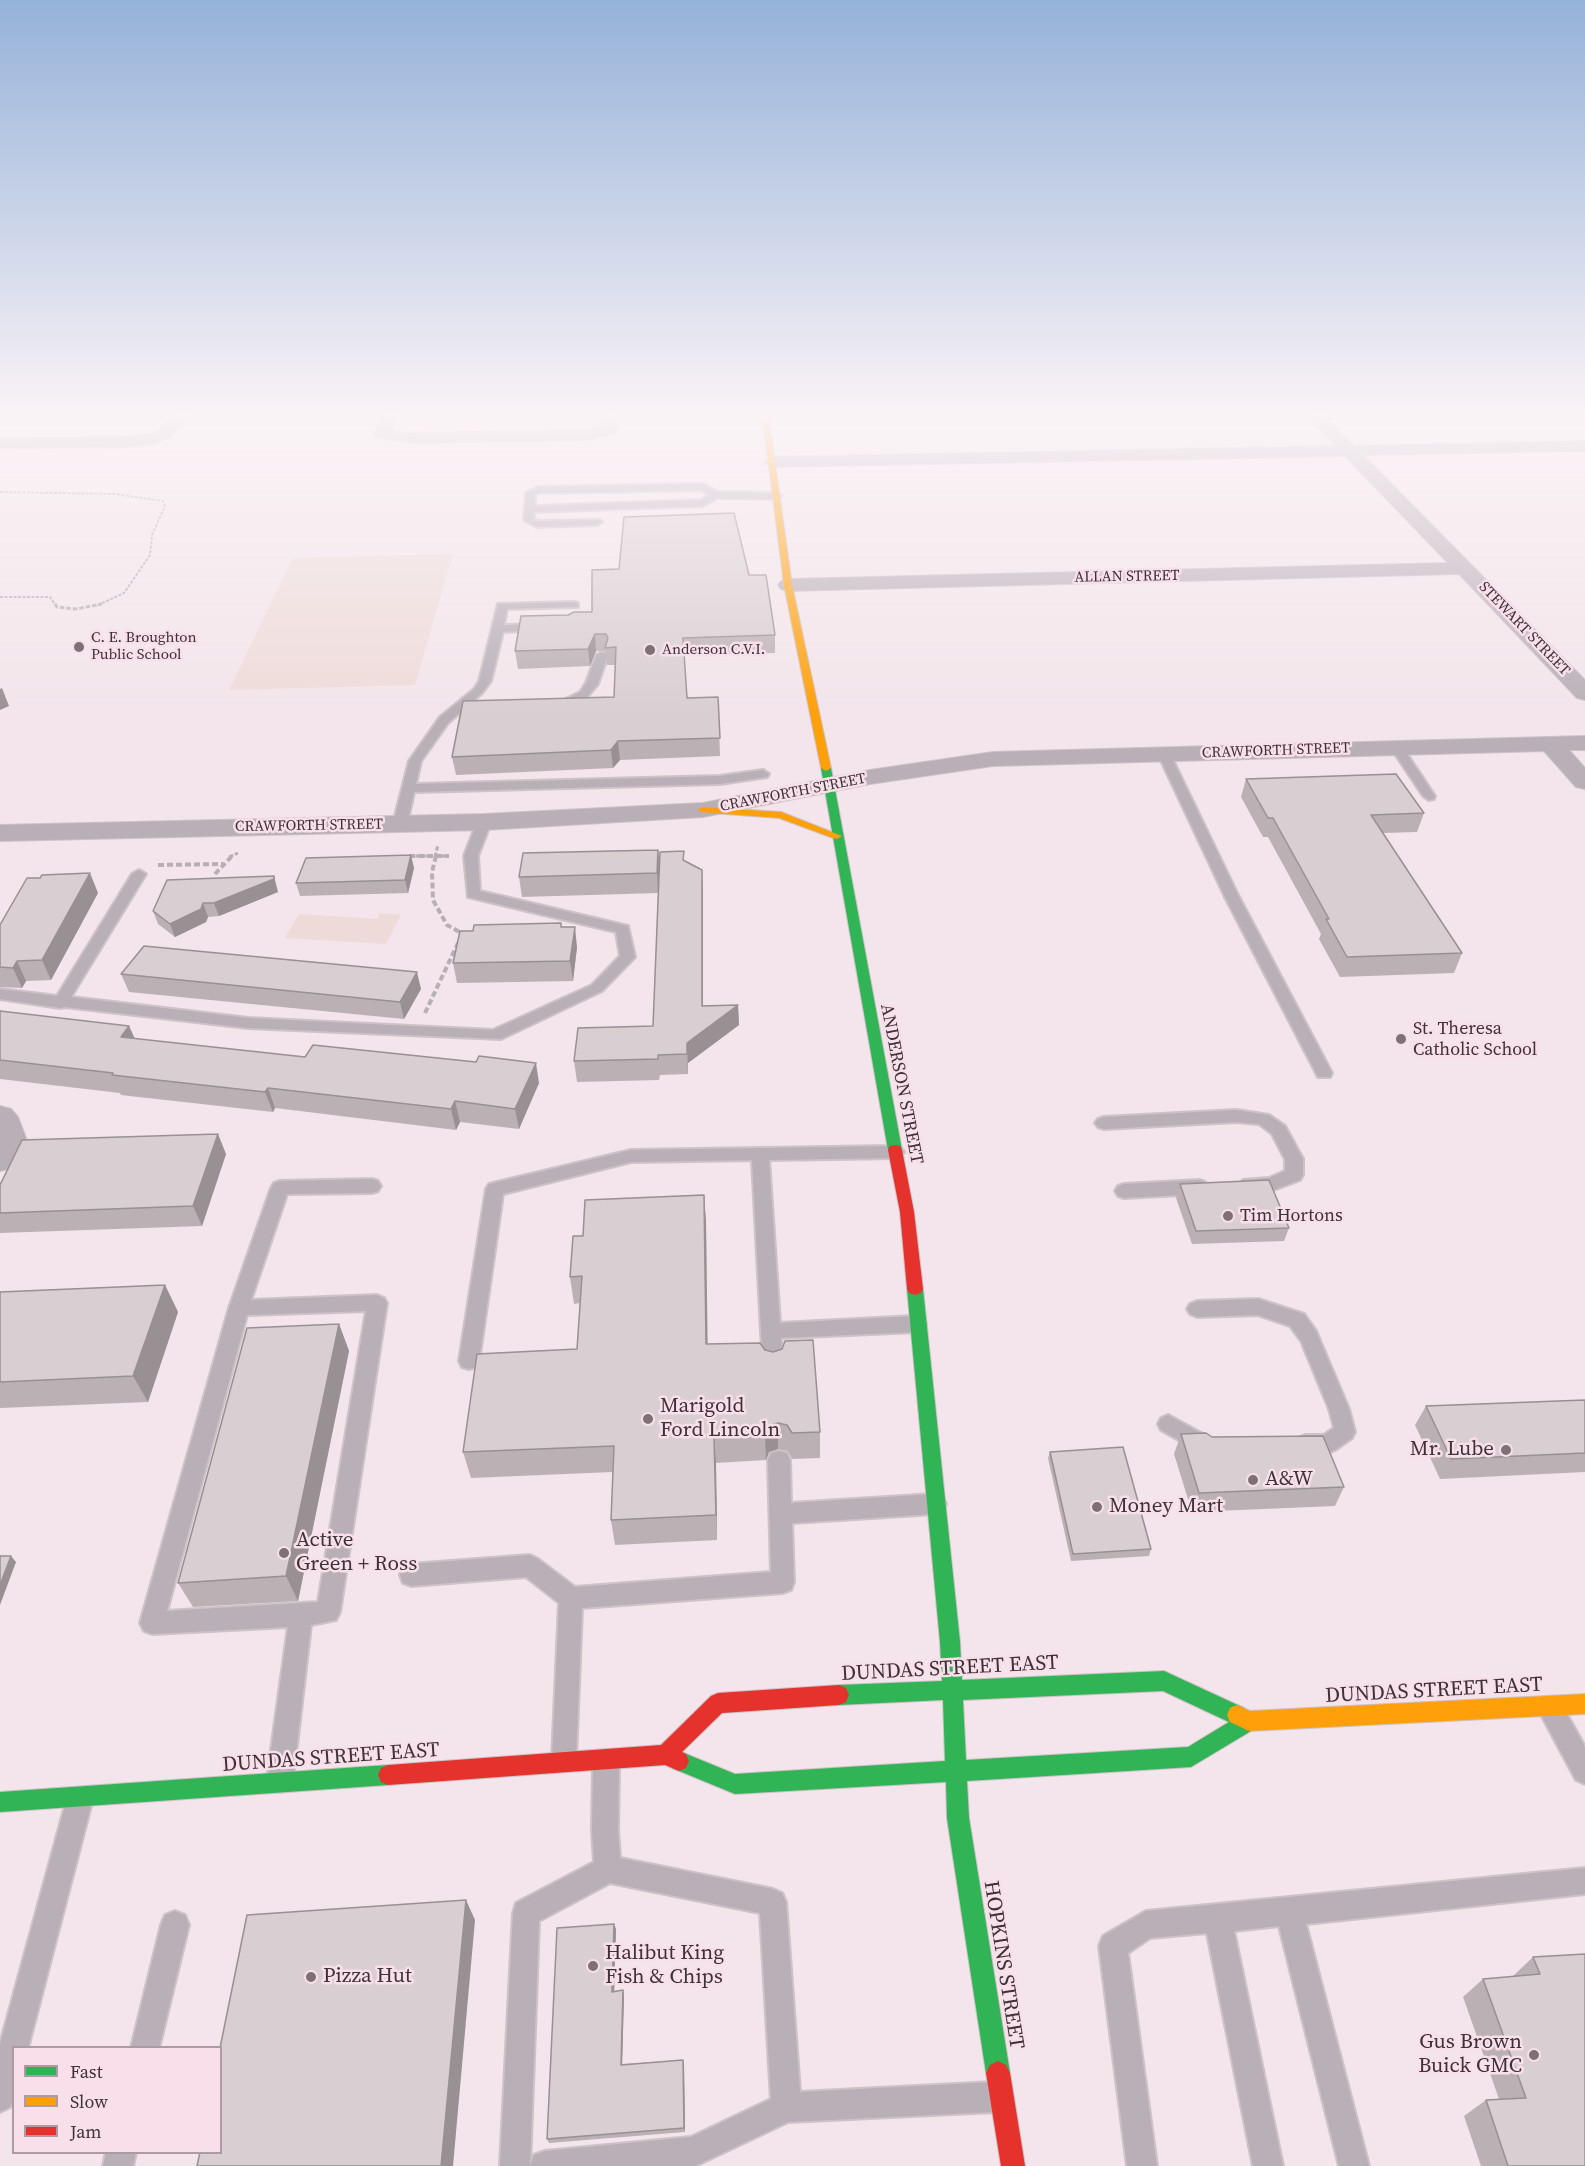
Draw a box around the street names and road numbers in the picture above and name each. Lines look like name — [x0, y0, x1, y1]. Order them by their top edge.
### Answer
street label: ALLAN STREET — [1074, 567, 1180, 587]
street label: STEWART STREET — [1475, 578, 1573, 680]
street label: CRAWFORTH STREET — [1202, 739, 1350, 763]
street label: CRAWFORTH STREET — [719, 770, 867, 816]
street label: CRAWFORTH STREET — [235, 816, 383, 836]
street label: ANDERSON STREET — [875, 1002, 927, 1166]
street label: DUNDAS STREET EAST — [841, 1651, 1059, 1687]
street label: DUNDAS STREET EAST — [1325, 1673, 1543, 1709]
street label: DUNDAS STREET EAST — [222, 1738, 440, 1778]
street label: HOPKINS STREET — [977, 1879, 1029, 2051]

